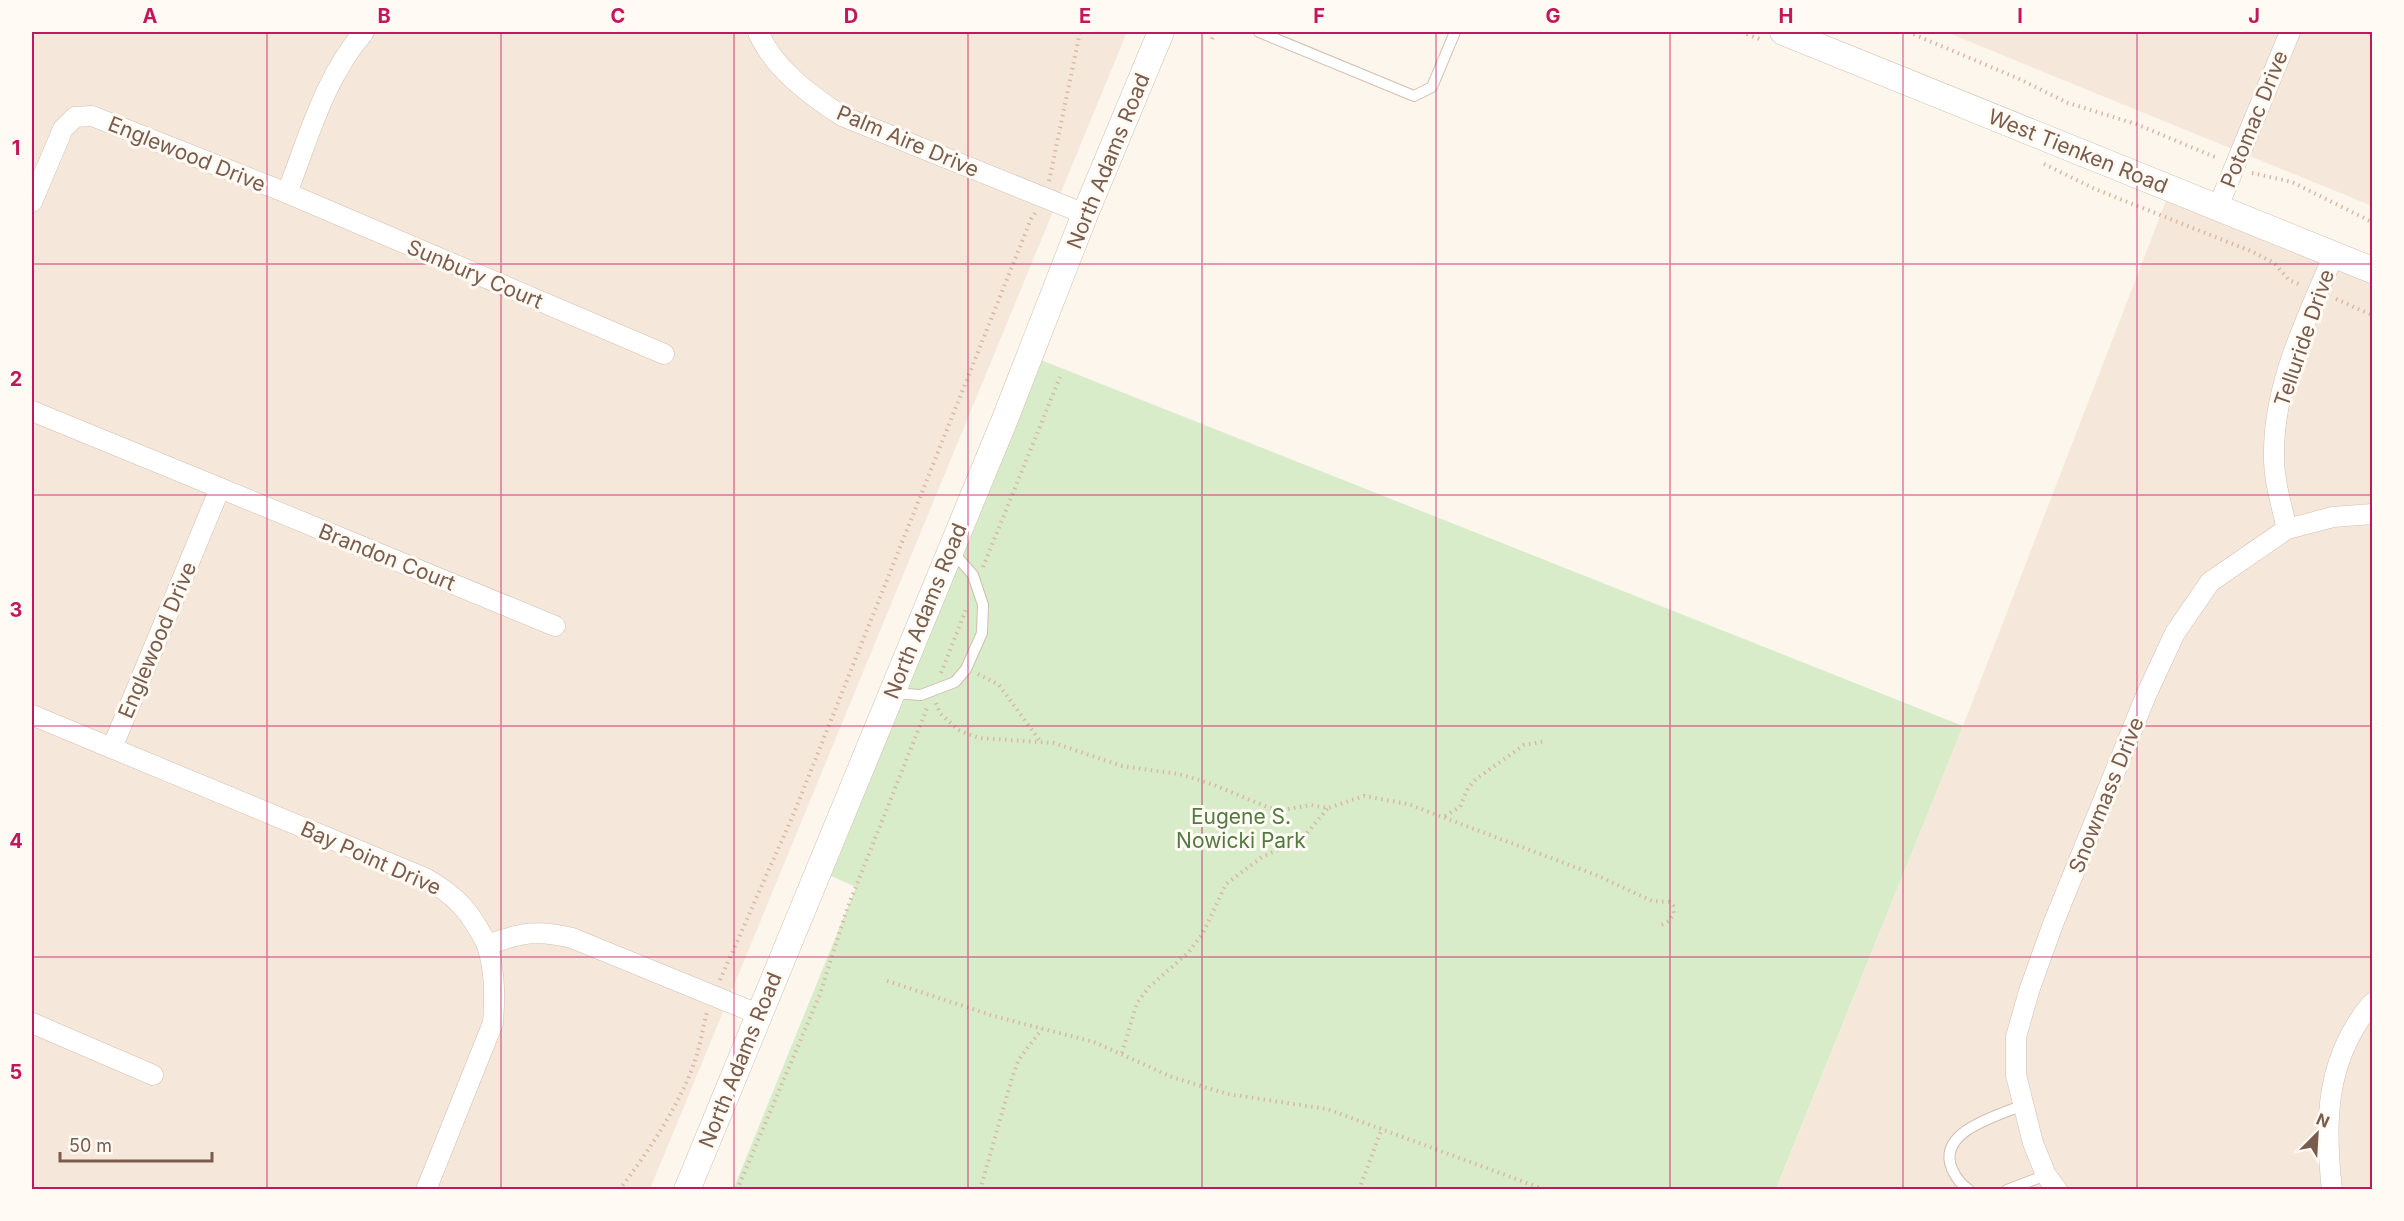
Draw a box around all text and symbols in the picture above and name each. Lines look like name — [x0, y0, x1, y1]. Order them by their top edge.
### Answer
text: A — [143, 4, 158, 28]
text: B — [377, 4, 391, 28]
text: C — [611, 4, 625, 28]
text: D — [844, 4, 858, 28]
text: E — [1079, 4, 1091, 28]
text: F — [1313, 4, 1325, 28]
text: G — [1545, 4, 1561, 28]
text: H — [1779, 4, 1793, 28]
text: I — [2017, 4, 2023, 28]
text: J — [2248, 4, 2260, 28]
street label: Potomac Drive — [2215, 47, 2293, 191]
street label: North Adams Road — [1061, 70, 1155, 252]
street label: Palm Aire Drive — [833, 100, 983, 182]
street label: West Tienken Road — [1985, 104, 2171, 198]
street label: Englewood Drive — [105, 111, 269, 197]
text: 1 — [12, 136, 20, 160]
street label: Sunbury Court — [403, 234, 547, 314]
street label: Telluride Drive — [2269, 266, 2339, 410]
text: 2 — [10, 367, 22, 391]
street label: Brandon Court — [315, 518, 459, 596]
street label: North Adams Road — [878, 520, 972, 702]
street label: Englewood Drive — [113, 558, 201, 722]
text: 3 — [10, 598, 22, 622]
street label: Snowmass Drive — [2063, 714, 2149, 876]
park label: Eugene S. Nowicki Park — [1176, 804, 1306, 853]
street label: Bay Point Drive — [297, 816, 445, 900]
text: 4 — [9, 829, 23, 853]
street label: North Adams Road — [693, 969, 787, 1151]
text: 5 — [10, 1060, 22, 1084]
north arrow — [2287, 1104, 2347, 1164]
text: N — [2313, 1109, 2333, 1132]
scale bar — [60, 1125, 212, 1163]
text: 50 m — [69, 1135, 112, 1156]

